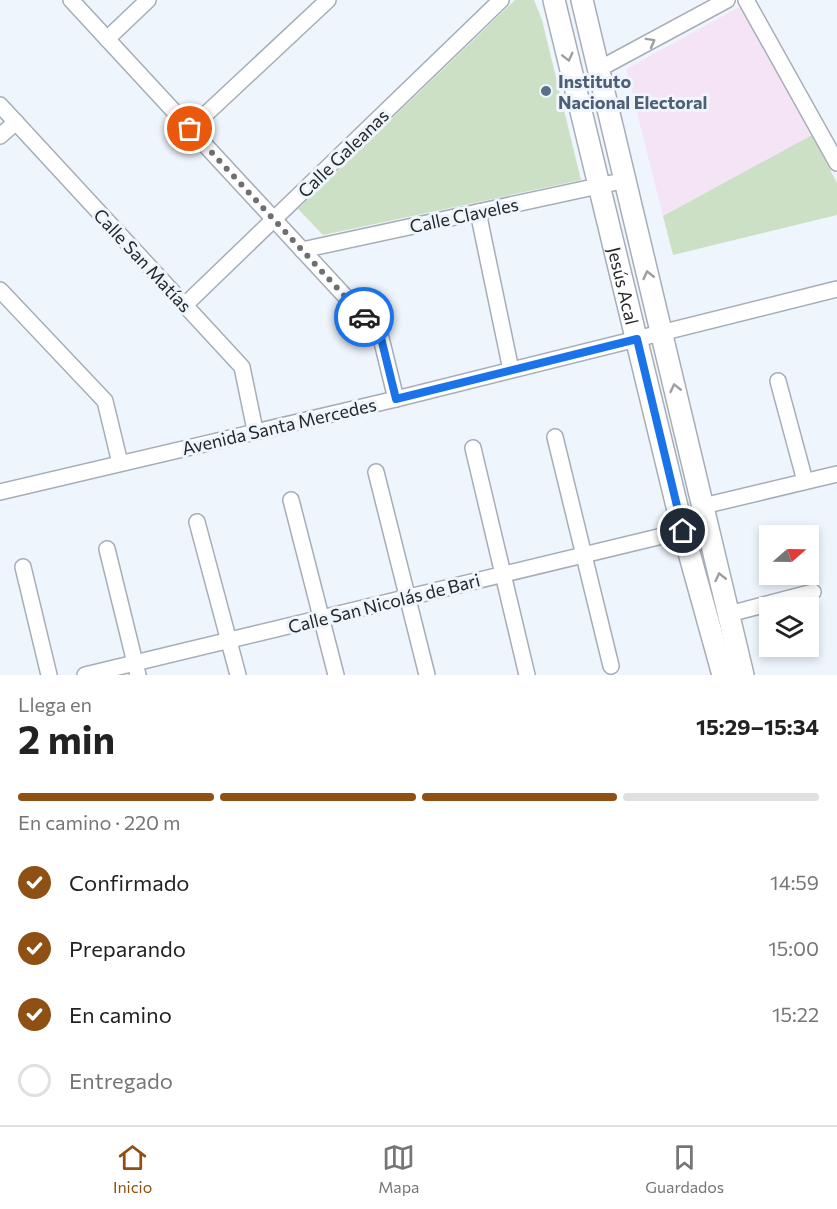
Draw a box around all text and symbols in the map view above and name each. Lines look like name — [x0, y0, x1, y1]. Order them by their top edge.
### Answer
one-way arrow — [645, 38, 655, 49]
one-way arrow — [561, 52, 574, 62]
place label: Instituto Nacional Electoral — [558, 70, 708, 113]
marker: Instituto Nacional Electoral — [539, 84, 553, 98]
pin — [164, 103, 215, 154]
street label: Calle Galeanas — [293, 104, 393, 202]
icon: bag — [173, 112, 206, 145]
street label: Calle Claveles — [408, 193, 520, 237]
street label: Calle San Matías — [89, 204, 197, 316]
street label: Jesús Acal — [603, 244, 643, 327]
one-way arrow — [643, 271, 656, 281]
courier — [334, 287, 394, 347]
icon: car — [348, 301, 381, 334]
one-way arrow — [669, 383, 682, 393]
street label: Avenida Santa Mercedes — [180, 393, 378, 459]
pin — [657, 505, 708, 556]
icon: home — [666, 514, 699, 547]
north arrow — [759, 525, 819, 585]
map controls — [759, 525, 819, 657]
street label: Calle San Nicolás de Bari — [286, 568, 482, 638]
one-way arrow — [714, 572, 727, 582]
button: layers — [759, 597, 819, 657]
text: Llega en — [18, 692, 92, 716]
text: 15:29–15:34 — [696, 713, 819, 740]
text: 2 min — [18, 714, 115, 762]
text: En camino · 220 m — [18, 810, 180, 834]
icon: check — [18, 866, 51, 899]
text: Confirmado — [69, 869, 190, 896]
text: 14:59 — [770, 870, 819, 894]
icon: check — [18, 932, 51, 965]
text: Preparando — [69, 935, 186, 962]
text: 15:00 — [768, 936, 819, 960]
icon: check — [18, 998, 51, 1031]
text: En camino — [69, 1001, 172, 1028]
text: 15:22 — [772, 1002, 819, 1026]
text: Entregado — [69, 1067, 173, 1094]
tab: Inicio — [113, 1141, 152, 1196]
tab: Mapa — [378, 1141, 420, 1196]
tab: Guardados — [645, 1141, 724, 1196]

